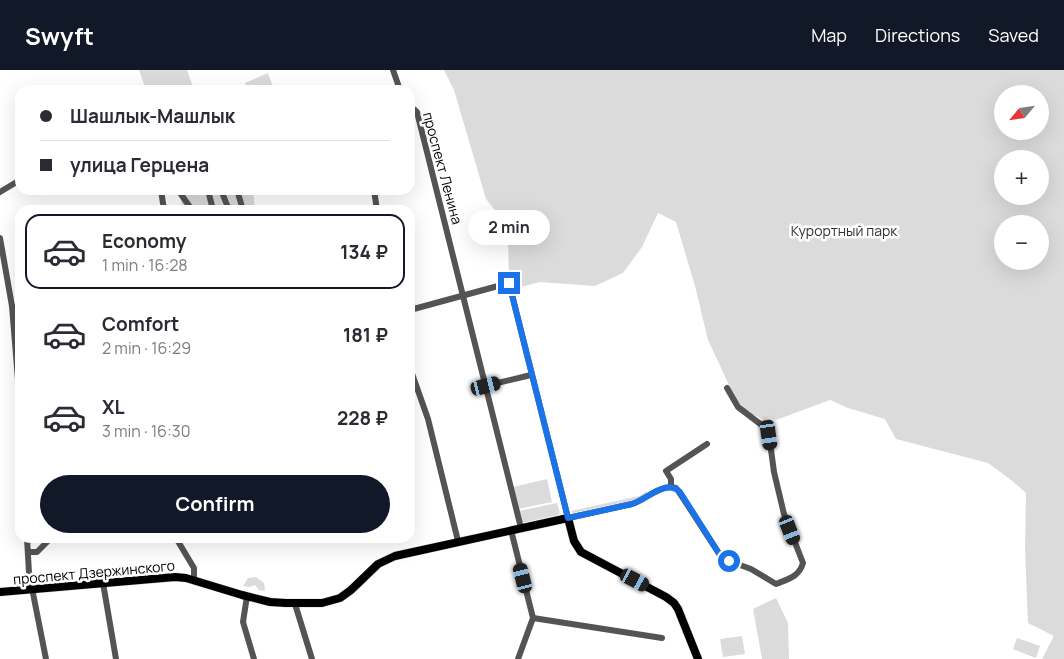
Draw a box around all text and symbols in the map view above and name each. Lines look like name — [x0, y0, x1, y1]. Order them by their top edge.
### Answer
text: Swyft — [25, 19, 94, 52]
text: Map — [811, 23, 847, 47]
text: Directions — [875, 23, 960, 47]
text: Saved — [988, 23, 1039, 47]
north arrow — [994, 85, 1049, 140]
map controls — [994, 85, 1049, 270]
text: Шашлык-Машлык — [70, 103, 235, 129]
street label: проспект Ленина — [419, 110, 467, 226]
button: + — [994, 150, 1049, 205]
text: улица Герцена — [70, 152, 209, 178]
callout: 2 min — [468, 210, 550, 246]
button: − — [994, 215, 1049, 270]
text: 2 min — [488, 216, 530, 238]
park label: Курортный парк — [791, 221, 898, 240]
text: Economy — [102, 228, 186, 254]
icon: car — [42, 229, 87, 274]
text: 134 ₽ — [340, 239, 388, 265]
text: 1 min · 16:28 — [102, 254, 188, 276]
route end — [498, 272, 520, 294]
text: Comfort — [102, 311, 179, 337]
icon: car — [42, 312, 87, 357]
text: 181 ₽ — [343, 322, 388, 348]
text: 2 min · 16:29 — [102, 337, 191, 359]
car — [469, 375, 502, 397]
text: XL — [102, 394, 125, 420]
icon: car — [42, 395, 87, 440]
text: 228 ₽ — [337, 405, 388, 431]
car — [759, 419, 778, 451]
text: 3 min · 16:30 — [102, 420, 190, 442]
button: Confirm — [40, 475, 390, 533]
car — [777, 513, 802, 547]
route start — [718, 550, 740, 572]
street label: проспект Дзержинского — [12, 555, 176, 589]
car — [512, 562, 533, 594]
car — [618, 566, 651, 594]

